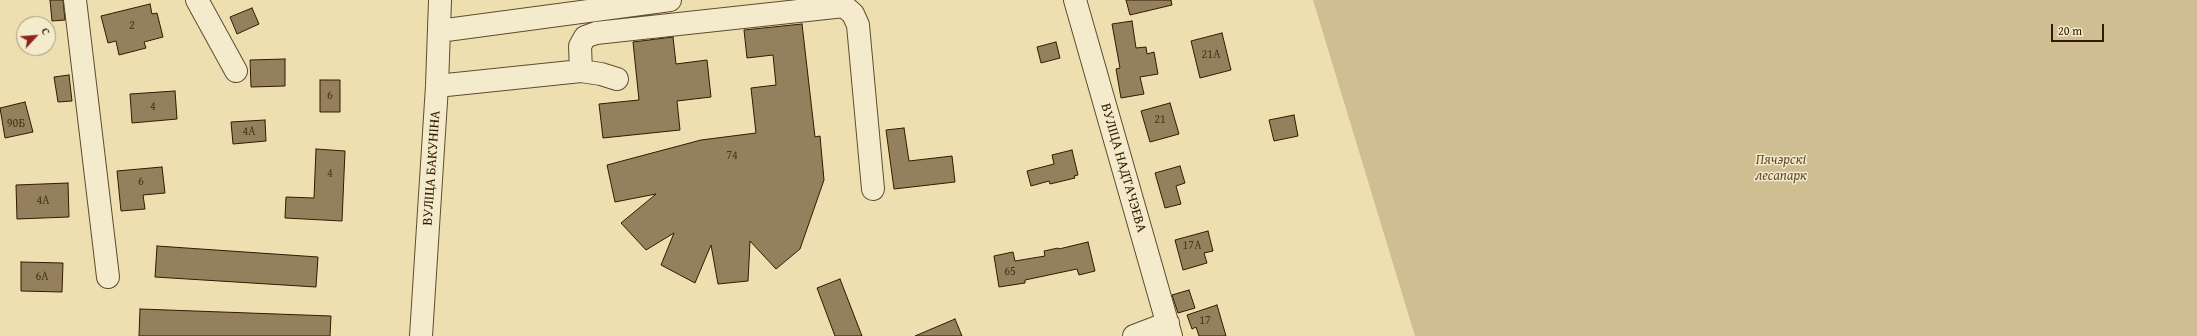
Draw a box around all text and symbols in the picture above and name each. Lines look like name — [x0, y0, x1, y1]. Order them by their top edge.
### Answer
north arrow — [16, 16, 56, 56]
scale bar — [2053, 16, 2106, 42]
house number: 2 — [129, 19, 135, 33]
text: 20 m — [2058, 22, 2082, 39]
text: С — [37, 25, 54, 37]
house number: 21А — [1202, 48, 1220, 62]
house number: 6 — [327, 89, 333, 103]
house number: 4 — [150, 100, 156, 114]
street label: ВУЛІЦА НАДТАЧЭЕВА — [1097, 102, 1149, 234]
street label: ВУЛІЦА БАКУНІНА — [420, 110, 444, 226]
house number: 21 — [1154, 113, 1166, 127]
house number: 90Б — [7, 117, 25, 131]
house number: 4А — [242, 125, 256, 139]
house number: 74 — [726, 149, 738, 163]
park label: Пячэрскі лесапарк — [1755, 152, 1807, 184]
house number: 4 — [327, 167, 333, 181]
house number: 6 — [138, 175, 144, 189]
house number: 4А — [36, 194, 50, 208]
house number: 17А — [1183, 239, 1201, 253]
house number: 65 — [1004, 265, 1016, 279]
house number: 6А — [35, 270, 49, 284]
house number: 17 — [1199, 314, 1211, 328]

